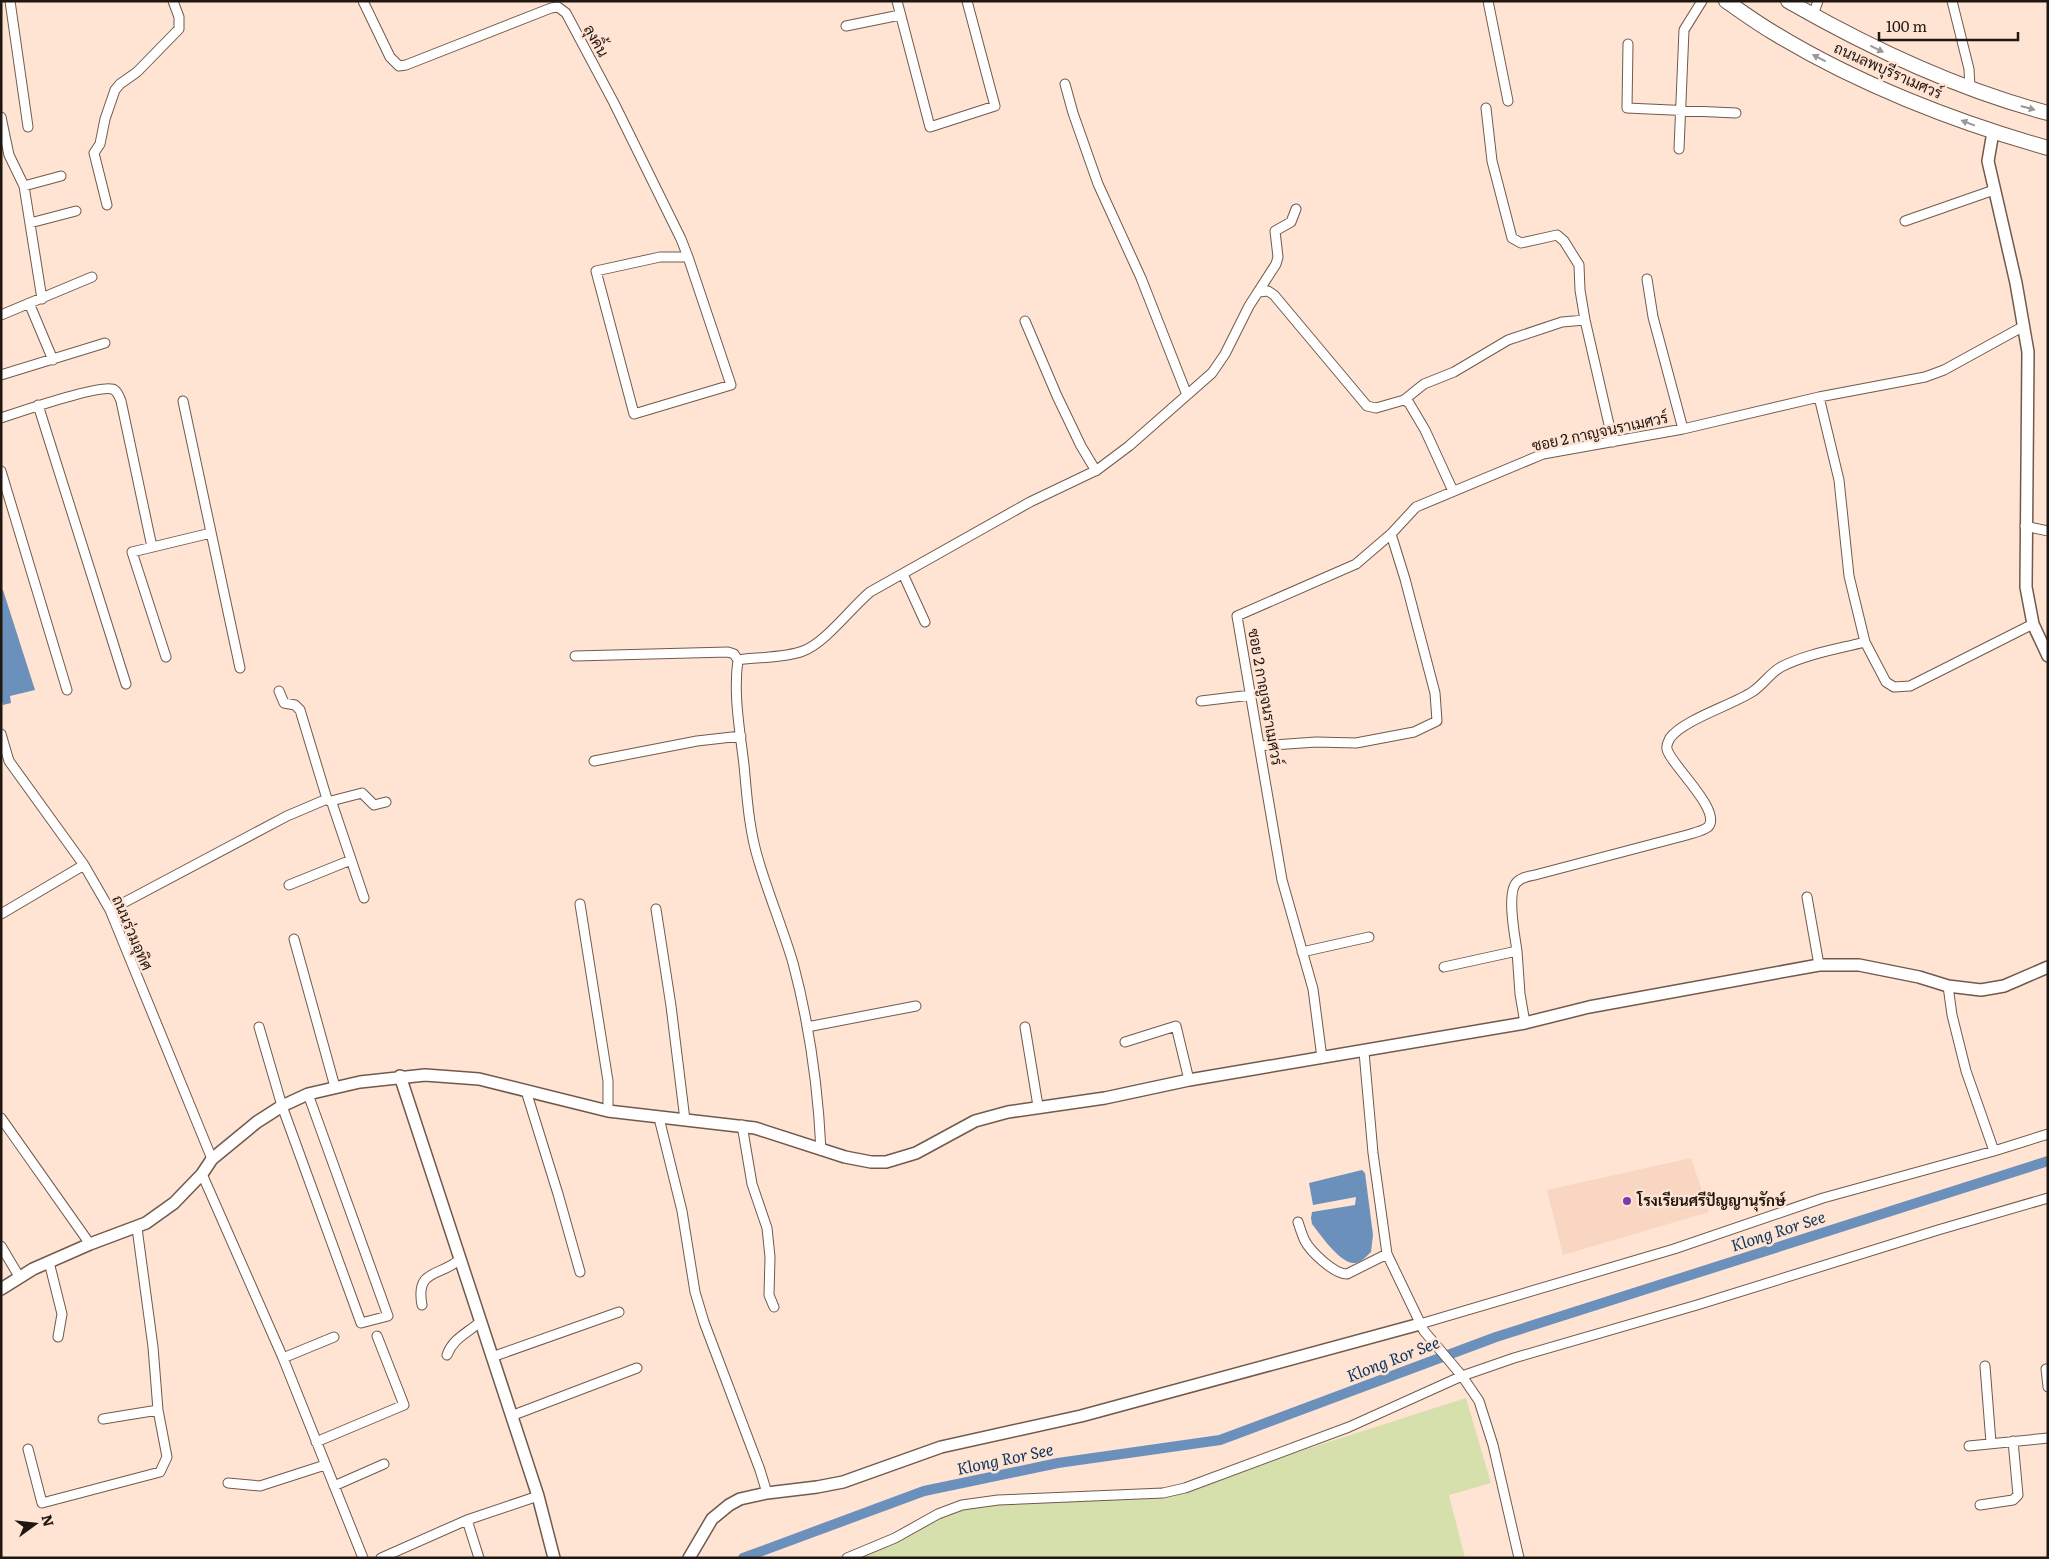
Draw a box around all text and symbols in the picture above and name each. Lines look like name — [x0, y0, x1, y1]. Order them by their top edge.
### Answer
scale bar — [1879, 10, 2018, 42]
text: 100 m — [1886, 14, 1927, 37]
street label: ลุงคิ้น — [578, 19, 617, 61]
street label: ถนนลพบุรีราเมศวร์ — [1830, 35, 1947, 105]
one-way arrow — [1870, 45, 1884, 53]
one-way arrow — [1812, 54, 1826, 62]
one-way arrow — [2020, 104, 2036, 112]
one-way arrow — [1960, 119, 1975, 127]
street label: ซอย 2 กาญจนราเมศวร์ — [1529, 405, 1670, 456]
street label: ซอย 2 กาญจนราเมศวร์ — [1243, 626, 1290, 767]
street label: ถนนร่วมอุทิศ — [106, 891, 160, 974]
place label: โรงเรียนศรีปัญญานุรักษ์ — [1636, 1188, 1786, 1212]
marker: โรงเรียนศรีปัญญานุรักษ์ — [1621, 1195, 1633, 1207]
water label: Klong Ror See — [1727, 1203, 1828, 1257]
water label: Klong Ror See — [1343, 1329, 1443, 1387]
water label: Klong Ror See — [954, 1436, 1055, 1480]
north arrow — [10, 1499, 60, 1549]
text: N — [37, 1512, 60, 1529]

